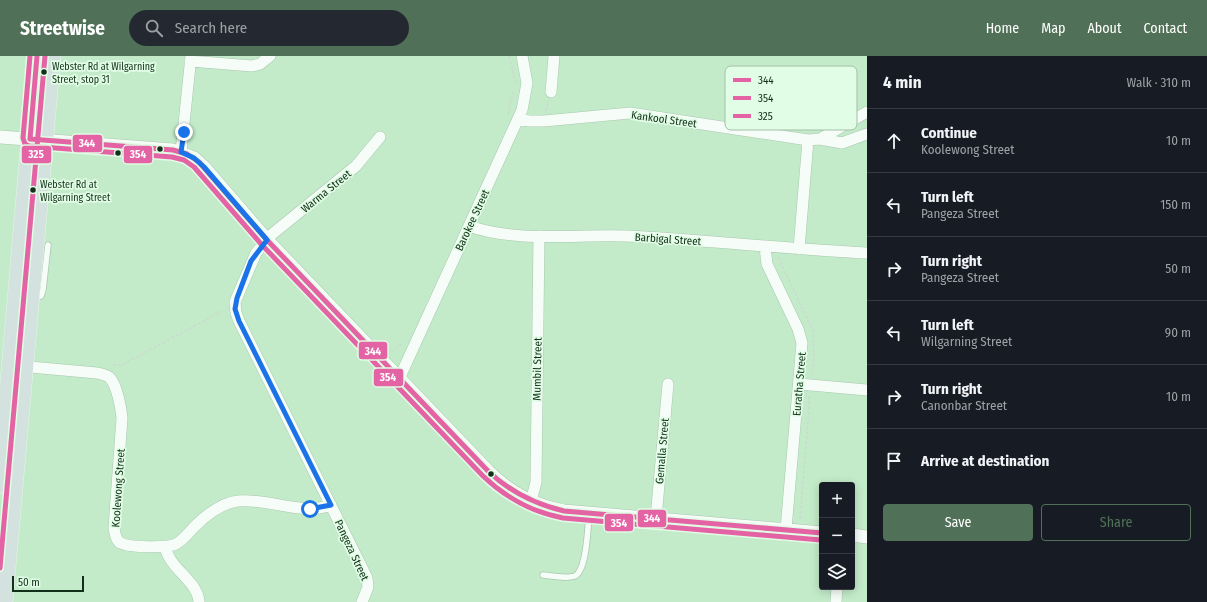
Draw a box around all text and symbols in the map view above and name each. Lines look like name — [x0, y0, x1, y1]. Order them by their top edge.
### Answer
search box — [129, 10, 409, 46]
text: Streetwise — [20, 17, 105, 40]
icon: search — [143, 17, 165, 39]
text: Search here — [175, 19, 247, 37]
text: Home — [986, 20, 1019, 37]
text: Map — [1041, 20, 1065, 37]
text: About — [1087, 20, 1122, 37]
text: Contact — [1144, 20, 1187, 37]
place label: Webster Rd at Wilgarning Street, stop 31 — [52, 61, 155, 86]
legend — [725, 66, 857, 130]
marker: Webster Rd at Wilgarning Street, stop 31 — [39, 67, 49, 77]
text: 4 min — [883, 72, 922, 93]
text: 344 — [758, 74, 774, 87]
text: Walk · 310 m — [1127, 75, 1191, 90]
text: 354 — [758, 92, 774, 105]
street label: Kankool Street — [630, 108, 698, 131]
text: 325 — [758, 110, 773, 123]
route end — [175, 123, 193, 141]
text: Continue — [921, 124, 977, 142]
icon: ahead — [883, 130, 905, 152]
text: 10 m — [1166, 133, 1191, 148]
line badge: 344 — [72, 134, 103, 153]
text: 344 — [78, 137, 96, 150]
text: Koolewong Street — [921, 142, 1015, 157]
unlabelled marker — [155, 144, 165, 154]
line badge: 325 — [21, 145, 52, 164]
line badge: 354 — [123, 145, 153, 164]
text: 325 — [27, 148, 44, 161]
unlabelled marker — [113, 148, 123, 158]
text: 354 — [129, 148, 146, 161]
street label: Warma Street — [299, 167, 354, 216]
place label: Webster Rd at Wilgarning Street — [40, 179, 111, 204]
marker: Webster Rd at Wilgarning Street — [28, 185, 38, 195]
street label: Barokee Street — [453, 187, 493, 253]
text: Turn left — [921, 188, 974, 206]
icon: left — [883, 194, 905, 216]
text: 150 m — [1160, 197, 1191, 212]
text: Pangeza Street — [921, 206, 999, 221]
street label: Barbigal Street — [634, 231, 702, 248]
text: Turn right — [921, 252, 982, 270]
icon: right — [883, 258, 905, 280]
text: 50 m — [1165, 261, 1191, 276]
text: Pangeza Street — [921, 270, 999, 285]
text: Turn left — [921, 316, 974, 334]
icon: left — [883, 322, 905, 344]
text: 90 m — [1165, 325, 1191, 340]
text: Wilgarning Street — [921, 334, 1012, 349]
street label: Mumbil Street — [530, 337, 545, 401]
line badge: 344 — [358, 341, 388, 360]
text: 344 — [364, 345, 382, 358]
street label: Euratha Street — [790, 351, 809, 417]
line badge: 354 — [373, 368, 404, 387]
text: 354 — [379, 371, 396, 384]
text: Turn right — [921, 380, 982, 398]
icon: right — [883, 386, 905, 408]
text: 10 m — [1166, 389, 1191, 404]
text: Canonbar Street — [921, 398, 1007, 413]
street label: Gemalla Street — [653, 417, 672, 485]
street label: Koolewong Street — [109, 448, 128, 528]
icon: arrive — [883, 450, 905, 472]
text: Arrive at destination — [921, 452, 1049, 470]
unlabelled marker — [486, 469, 496, 479]
map controls — [819, 482, 855, 590]
button: + — [819, 482, 855, 518]
route start — [301, 500, 319, 518]
button: Save — [883, 504, 1033, 541]
button: Share — [1041, 504, 1191, 541]
line badge: 344 — [637, 509, 667, 528]
text: 344 — [643, 512, 661, 525]
line badge: 354 — [604, 513, 634, 532]
text: 354 — [610, 517, 627, 530]
street label: Pangeza Street — [332, 518, 372, 583]
button: − — [819, 518, 855, 554]
button: layers — [819, 554, 855, 590]
scale bar — [12, 574, 84, 593]
text: 50 m — [18, 576, 40, 589]

